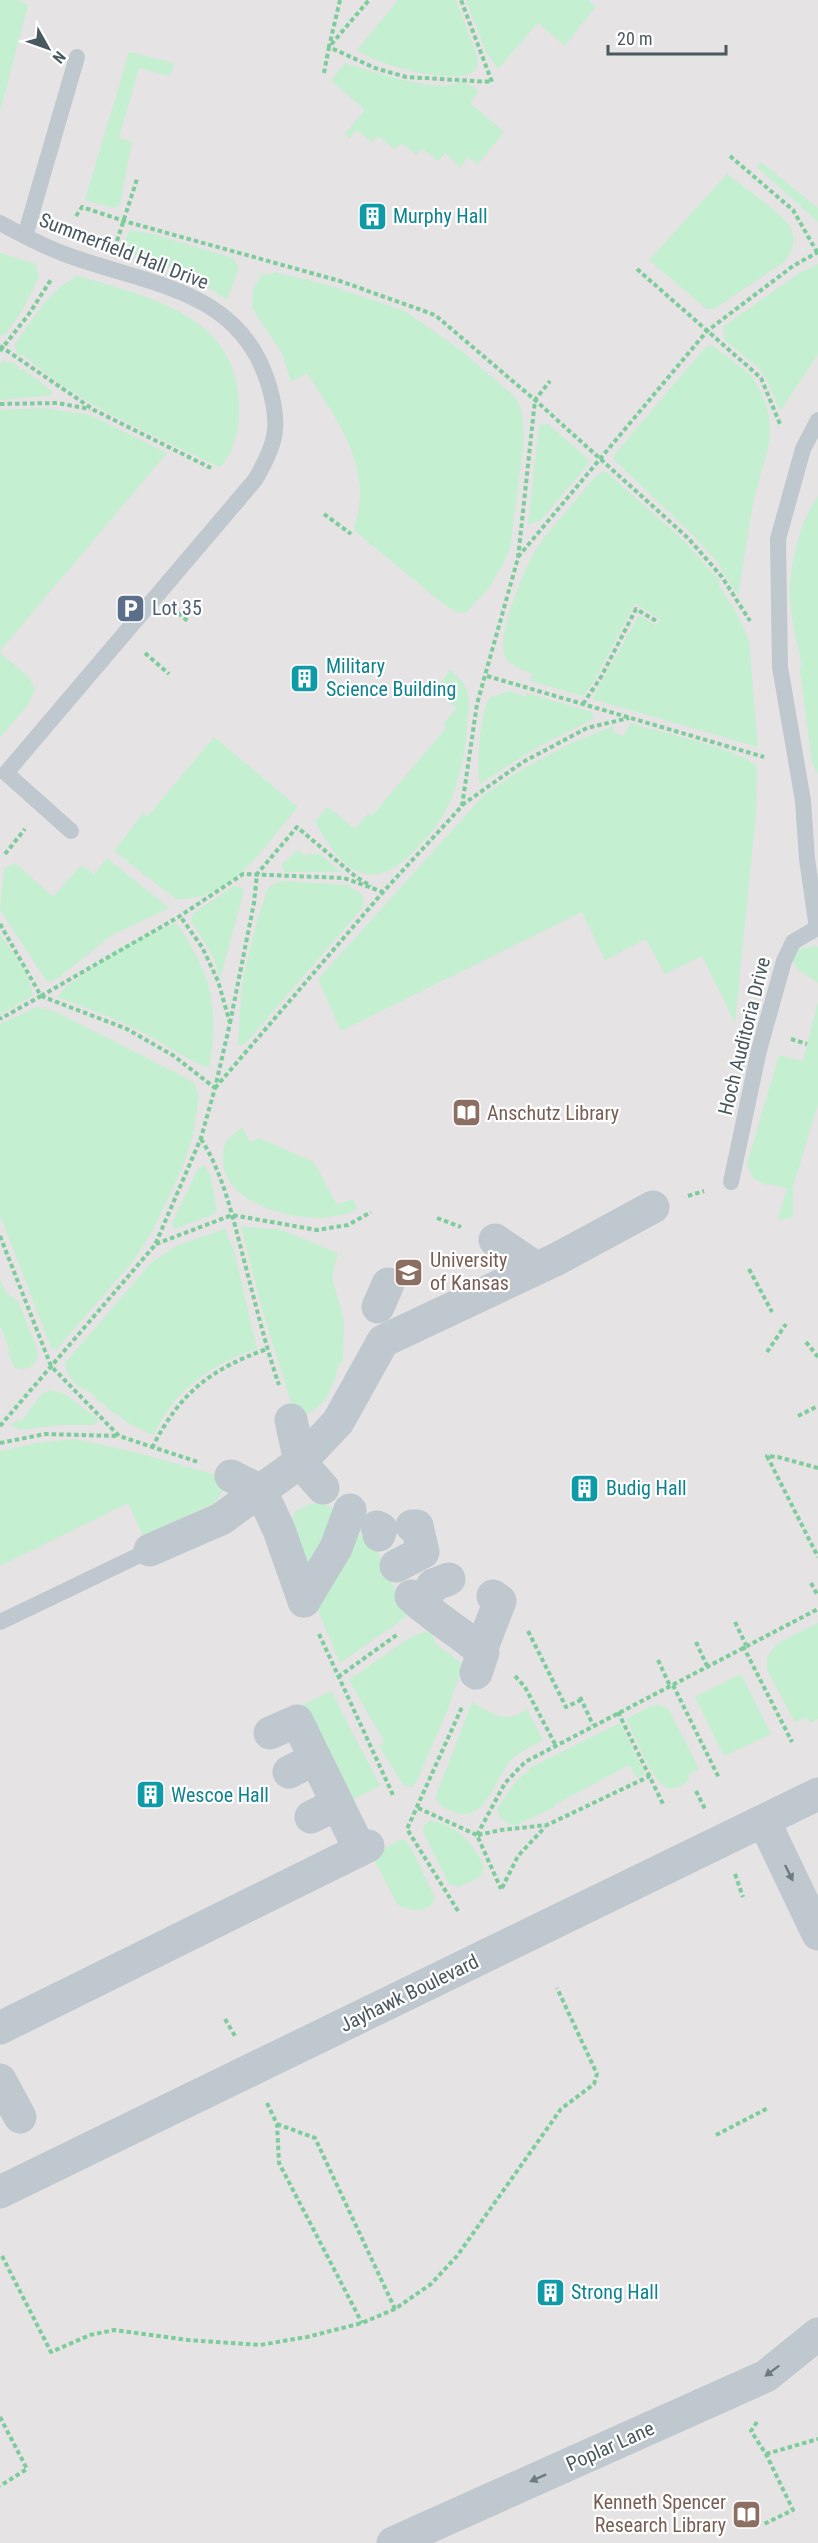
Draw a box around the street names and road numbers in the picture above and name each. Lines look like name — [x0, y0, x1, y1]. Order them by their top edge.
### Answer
street label: Summerfield Hall Drive — [36, 208, 212, 294]
street label: Hoch Auditoria Drive — [713, 954, 775, 1118]
street label: Jayhawk Boulevard — [336, 1949, 482, 2037]
street label: Poplar Lane — [562, 2416, 658, 2476]

